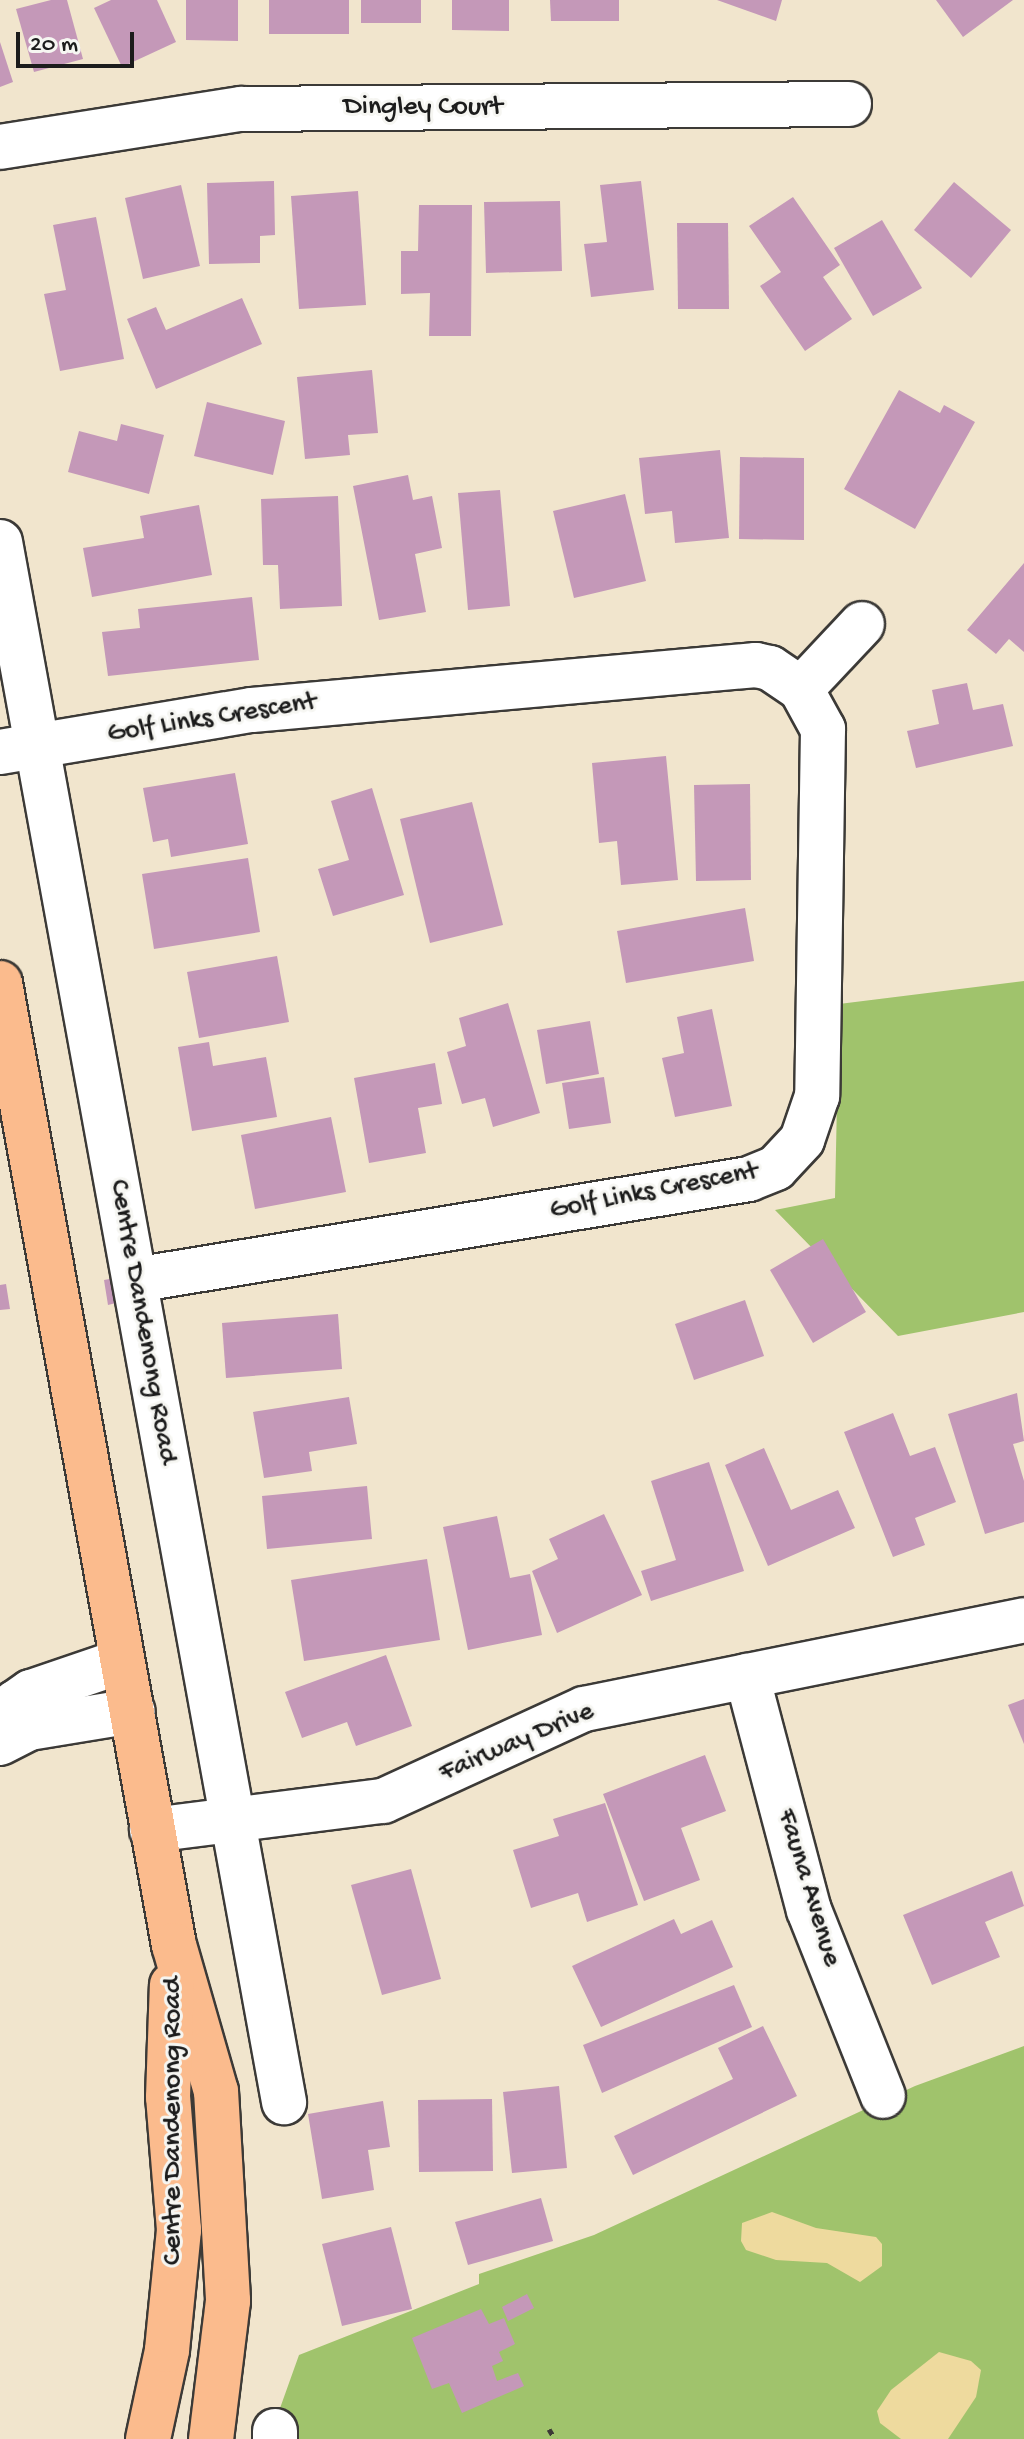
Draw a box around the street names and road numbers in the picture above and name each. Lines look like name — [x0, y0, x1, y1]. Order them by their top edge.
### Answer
street label: Dingley Court — [344, 91, 502, 125]
street label: Golf Links Crescent — [105, 686, 319, 752]
street label: Golf Links Crescent — [547, 1155, 761, 1229]
street label: Centre Dandenong Road — [100, 1177, 184, 1467]
street label: Fairway Drive — [435, 1695, 599, 1791]
street label: Fauna Avenue — [768, 1805, 848, 1971]
street label: Centre Dandenong Road — [157, 1977, 191, 2265]

